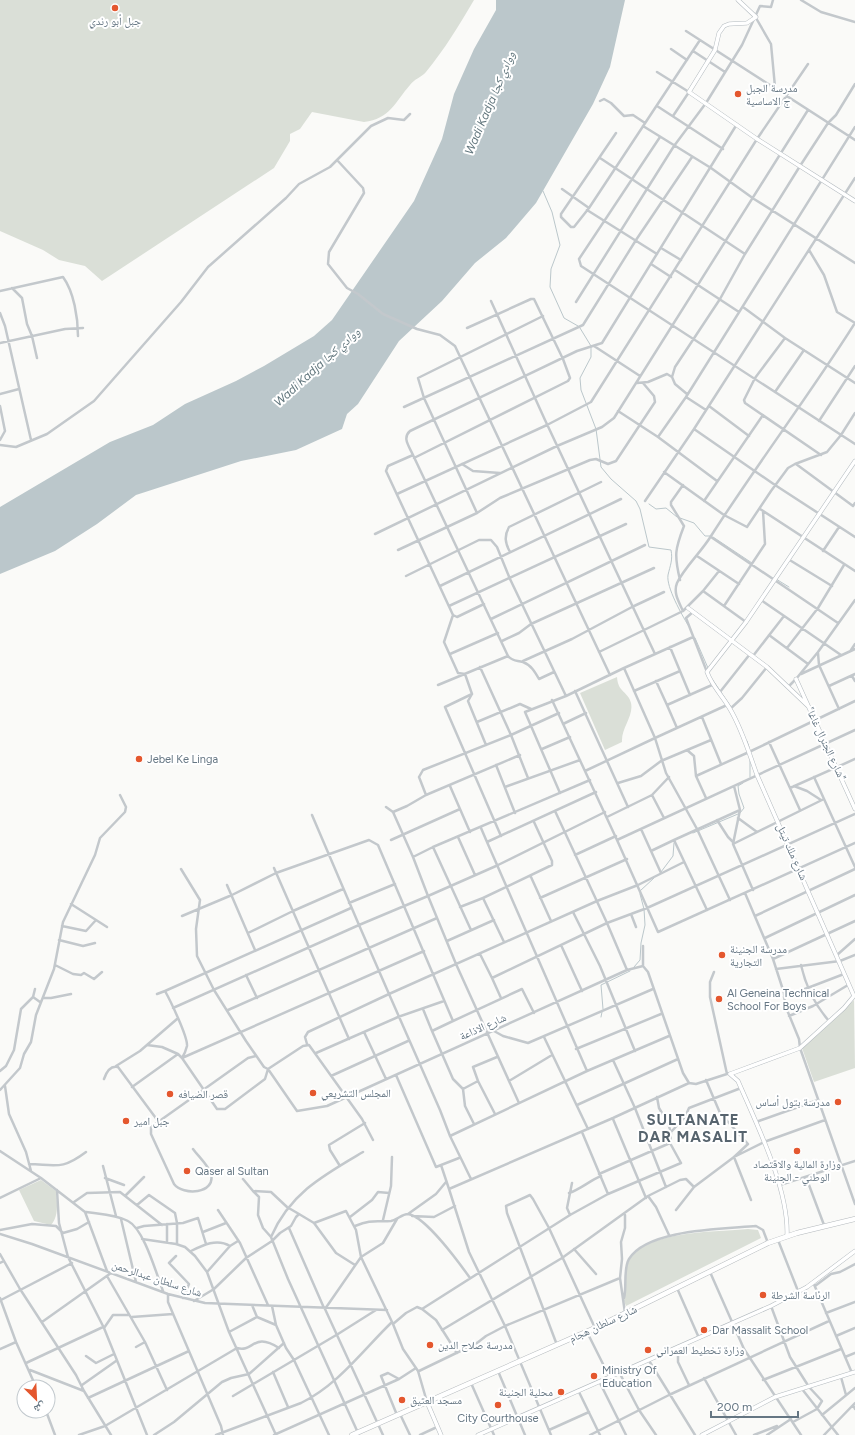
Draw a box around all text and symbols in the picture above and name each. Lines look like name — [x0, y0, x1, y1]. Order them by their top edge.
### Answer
marker: جبل أبو رندي — [110, 3, 120, 13]
place label: جبل أبو رندي — [89, 14, 141, 29]
water label: Wadi Kadja ووادي كجا — [462, 49, 521, 158]
place label: مدرسة الجبل ج الاساسية — [746, 82, 797, 108]
marker: مدرسة الجبل ج الاساسية — [733, 89, 743, 99]
water label: Wadi Kadja ووادي كجا — [271, 324, 365, 412]
street label: "شارع الجنرال غاغا" — [803, 705, 849, 783]
place label: Jebel Ke Linga — [147, 753, 218, 766]
marker: Jebel Ke Linga — [134, 754, 144, 764]
street label: شارع ملك تيتل — [774, 822, 810, 882]
place label: مدرسة الجنينة التجارية — [730, 943, 787, 969]
marker: مدرسة الجنينة التجارية — [717, 950, 727, 960]
place label: Al Geneina Technical School For Boys — [727, 987, 829, 1013]
marker: Al Geneina Technical School For Boys — [714, 994, 724, 1004]
street label: شارع الاذاعة — [458, 1011, 508, 1043]
place label: المجلس التشريعي — [321, 1087, 391, 1101]
place label: قصر الضيافه — [178, 1088, 229, 1101]
marker: المجلس التشريعي — [308, 1088, 318, 1098]
marker: قصر الضيافه — [165, 1089, 175, 1099]
place label: مدرسة بتول أساس — [755, 1095, 830, 1109]
marker: مدرسة بتول أساس — [833, 1097, 843, 1107]
district label: SULTANATE DAR MASALIT — [638, 1111, 748, 1146]
place label: جبل امير — [133, 1115, 169, 1128]
marker: جبل امير — [121, 1116, 131, 1126]
marker: وزارة المالية والاقتصاد الوطني - الجنينة — [792, 1146, 802, 1156]
place label: وزارة المالية والاقتصاد الوطني - الجنينة — [753, 1158, 841, 1185]
place label: Qaser al Sultan — [195, 1165, 269, 1178]
marker: Qaser al Sultan — [182, 1166, 192, 1176]
street label: شارع سلطان عبدالرحمن — [110, 1258, 204, 1300]
place label: الرئاسة الشرطة — [771, 1289, 830, 1302]
marker: الرئاسة الشرطة — [758, 1290, 768, 1300]
street label: شارع سلطان هجام — [567, 1303, 639, 1345]
place label: Dar Massalit School — [712, 1324, 808, 1337]
marker: Dar Massalit School — [699, 1325, 709, 1335]
place label: مدرسة صلاح الدين — [438, 1339, 513, 1352]
marker: مدرسة صلاح الدين — [425, 1340, 435, 1350]
place label: وزارة تخطيط العمراني — [656, 1344, 744, 1358]
marker: وزارة تخطيط العمراني — [643, 1345, 653, 1355]
place label: Ministry Of Education — [602, 1364, 658, 1390]
marker: Ministry Of Education — [589, 1371, 599, 1381]
north arrow — [16, 1379, 56, 1419]
place label: محلية الجنينة — [499, 1386, 553, 1399]
marker: محلية الجنينة — [556, 1387, 566, 1397]
scale bar — [711, 1393, 798, 1419]
place label: مسجد العتيق — [410, 1394, 462, 1407]
marker: مسجد العتيق — [397, 1395, 407, 1405]
text: ش — [31, 1398, 48, 1416]
marker: City Courthouse — [493, 1400, 503, 1410]
text: 200 m — [717, 1400, 752, 1414]
place label: City Courthouse — [457, 1412, 539, 1425]

